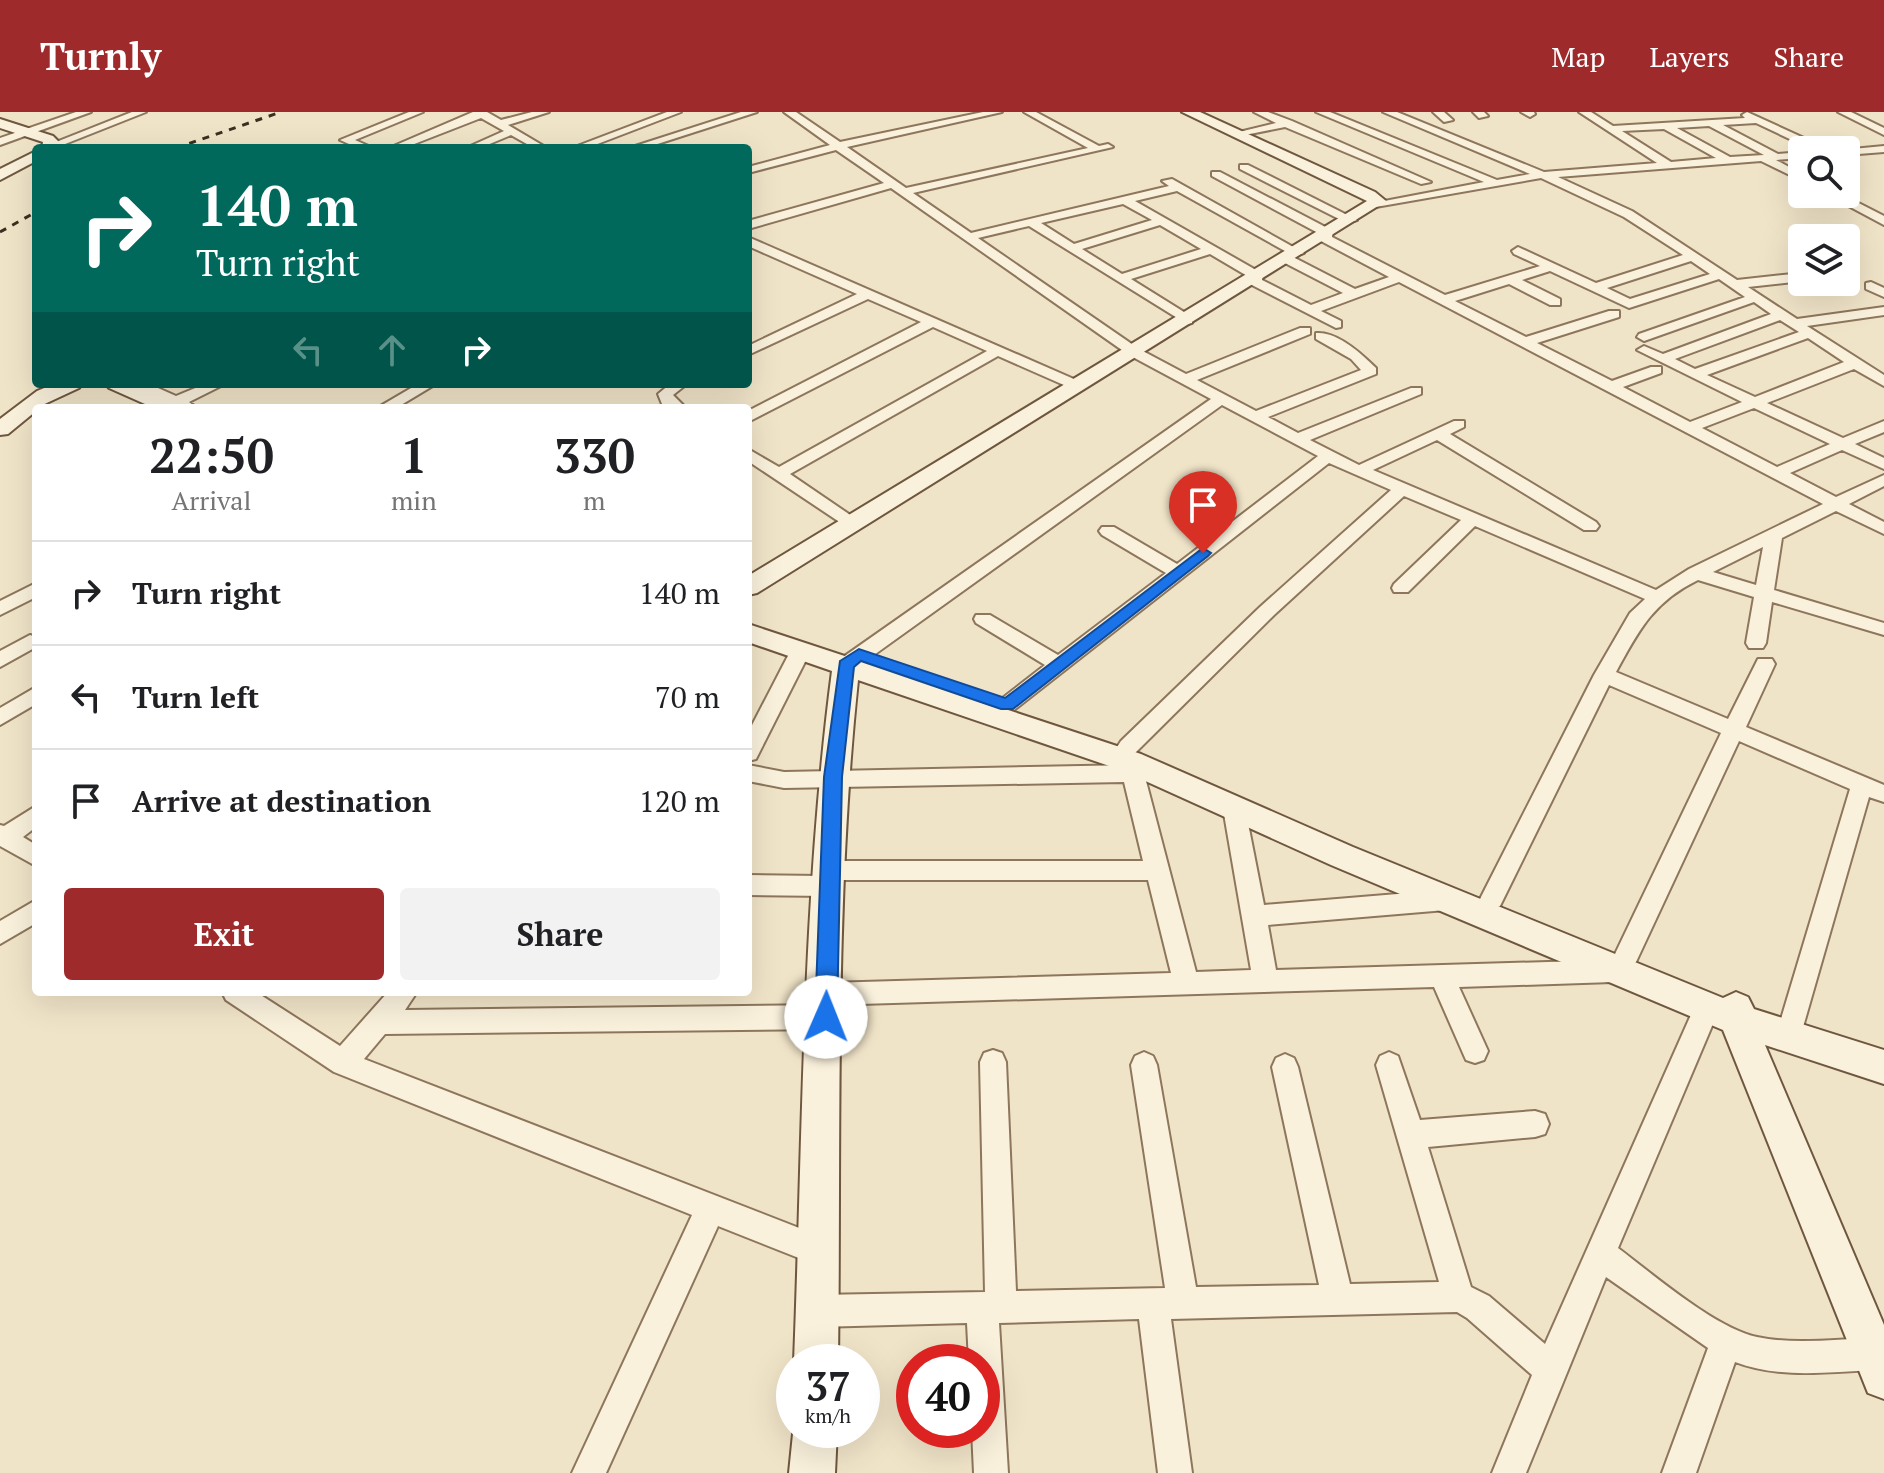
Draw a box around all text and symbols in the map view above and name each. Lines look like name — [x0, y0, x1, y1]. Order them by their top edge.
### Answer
text: Turnly — [40, 31, 161, 81]
text: Map — [1551, 38, 1605, 75]
text: Layers — [1649, 38, 1730, 75]
text: Share — [1774, 38, 1844, 75]
map controls — [1788, 136, 1860, 296]
button: search — [1788, 136, 1860, 208]
text: 140 m — [196, 168, 358, 242]
icon: right — [64, 176, 168, 280]
button: layers — [1788, 224, 1860, 296]
text: Turn right — [196, 239, 360, 286]
icon: left — [286, 328, 330, 372]
icon: ahead — [370, 328, 414, 372]
icon: right — [454, 328, 498, 372]
text: 22:50 — [149, 423, 274, 487]
text: 1 — [400, 423, 427, 487]
text: 330 — [554, 423, 635, 487]
pin — [1169, 471, 1237, 553]
text: Arrival — [172, 483, 251, 517]
text: min — [391, 483, 437, 517]
text: m — [583, 483, 606, 517]
icon: arrive — [1181, 483, 1225, 527]
icon: right — [64, 571, 108, 615]
text: Turn right — [132, 573, 281, 613]
text: 140 m — [639, 573, 720, 613]
icon: left — [64, 675, 108, 719]
text: Turn left — [132, 677, 259, 717]
text: 70 m — [655, 677, 720, 717]
icon: arrive — [64, 779, 108, 823]
text: Arrive at destination — [132, 781, 431, 821]
text: 120 m — [639, 781, 720, 821]
button: Exit — [64, 888, 384, 980]
button: Share — [400, 888, 720, 980]
position arrow — [784, 975, 868, 1059]
speed limit sign: 40 — [896, 1344, 1000, 1448]
text: 37 — [805, 1359, 851, 1412]
text: km/h — [805, 1402, 851, 1429]

